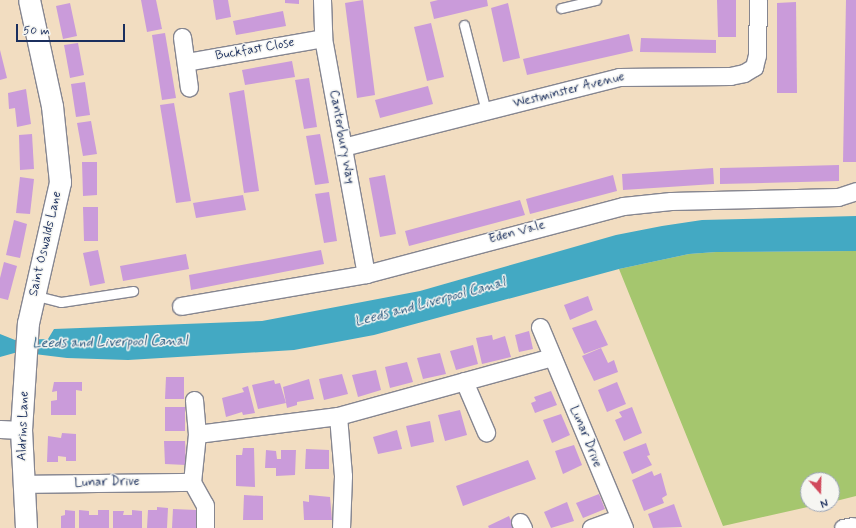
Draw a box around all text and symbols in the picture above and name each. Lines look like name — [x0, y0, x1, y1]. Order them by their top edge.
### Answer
scale bar — [18, 16, 127, 42]
text: 50 m — [23, 23, 50, 39]
street label: Buckfast Close — [214, 35, 296, 65]
street label: Westminster Avenue — [513, 70, 625, 112]
street label: Canterbury Way — [325, 88, 357, 186]
street label: Saint Oswalds Lane — [26, 189, 66, 299]
street label: Eden Vale — [489, 218, 545, 248]
water label: Leeds and Liverpool Canal — [354, 274, 506, 330]
water label: Leeds and Liverpool Canal — [33, 332, 187, 352]
street label: Aldrins Lane — [15, 390, 33, 462]
street label: Lunar Drive — [566, 404, 604, 470]
north arrow — [800, 472, 840, 512]
street label: Lunar Drive — [74, 475, 140, 491]
text: N — [818, 495, 830, 510]

